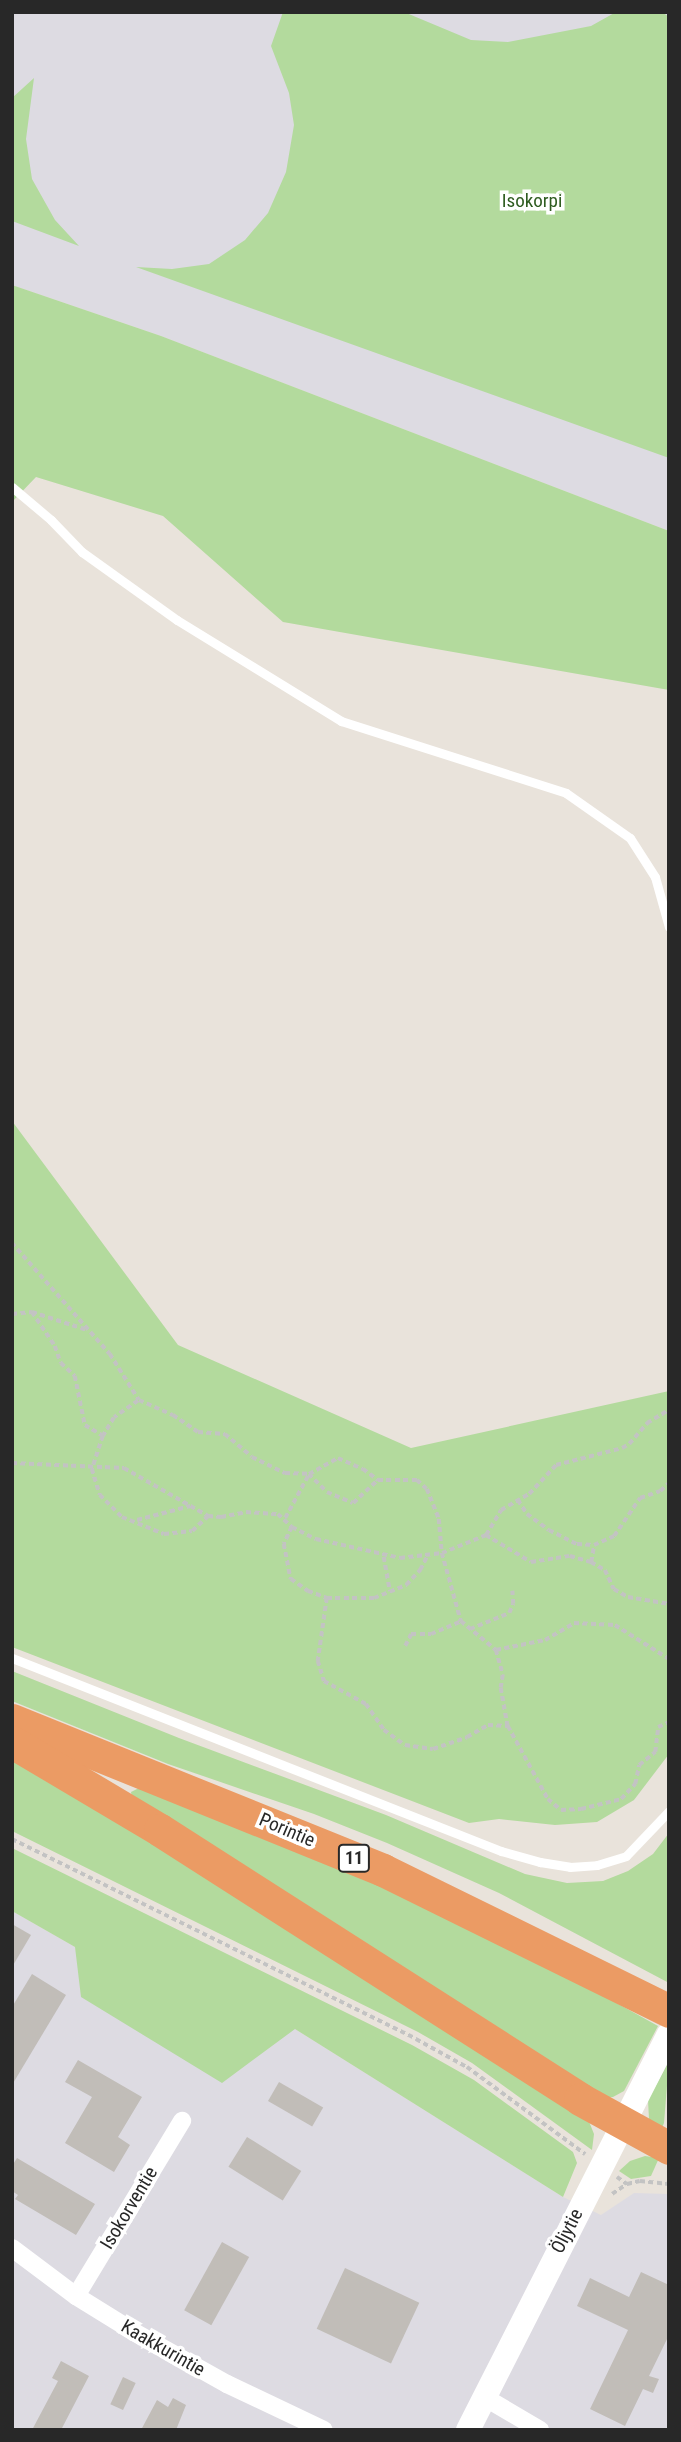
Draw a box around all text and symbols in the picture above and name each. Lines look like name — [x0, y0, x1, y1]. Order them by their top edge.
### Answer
park label: Isokorpi — [502, 190, 562, 212]
street label: Porintie — [256, 1808, 318, 1852]
road number: 11 — [336, 1844, 372, 1872]
street label: Isokorventie — [96, 2163, 162, 2253]
street label: Öljytie — [546, 2205, 588, 2257]
street label: Kaakkurintie — [117, 2315, 209, 2381]

